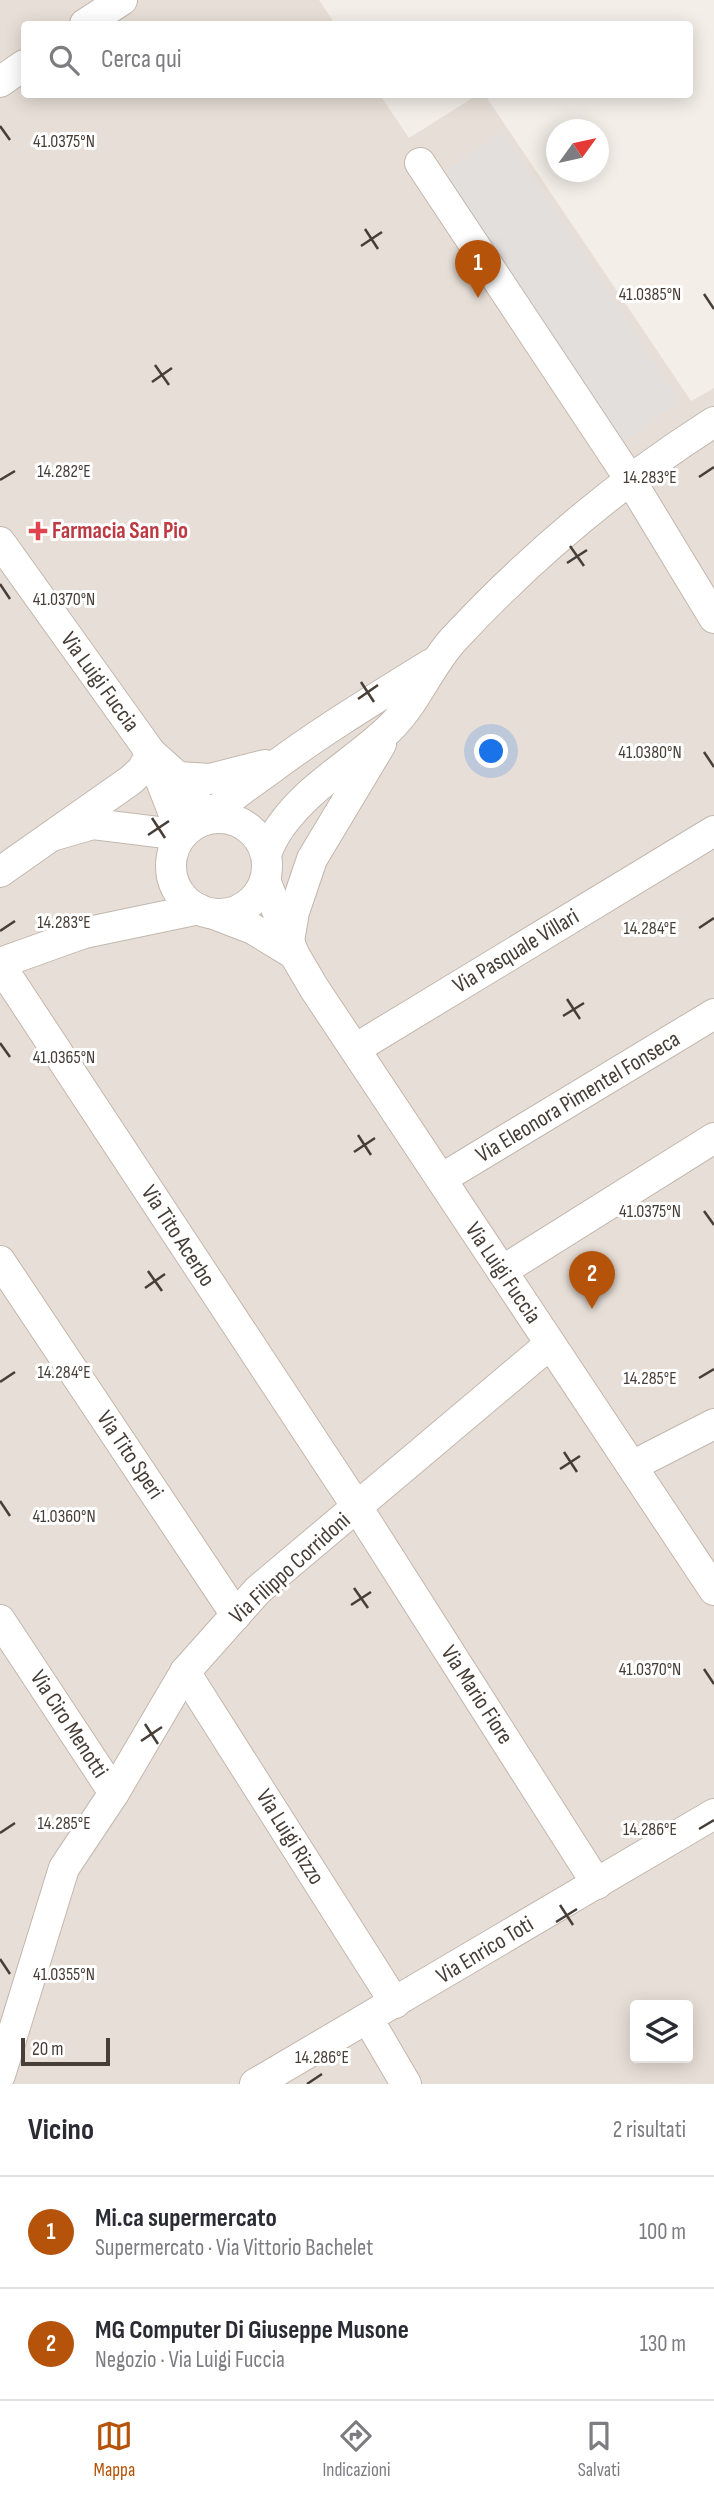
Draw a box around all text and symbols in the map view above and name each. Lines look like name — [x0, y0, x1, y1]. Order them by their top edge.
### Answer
search box — [21, 21, 693, 98]
icon: search — [45, 41, 83, 79]
text: Cerca qui — [101, 44, 182, 75]
north arrow — [546, 119, 609, 182]
text: 41.0375°N — [33, 131, 95, 152]
pin: 1 — [455, 240, 501, 298]
text: 41.0385°N — [619, 284, 681, 305]
text: 14.282°E — [37, 461, 91, 482]
text: 14.283°E — [623, 467, 677, 488]
place label: Farmacia San Pio — [52, 517, 188, 545]
marker: Farmacia San Pio — [30, 523, 46, 539]
text: 41.0370°N — [33, 589, 95, 610]
street label: Via Luigi Fuccia — [54, 627, 146, 737]
your location — [474, 734, 508, 768]
text: 41.0380°N — [618, 742, 682, 763]
street label: Via Pasquale Villari — [448, 902, 584, 1000]
text: 14.283°E — [37, 912, 91, 933]
text: 14.284°E — [623, 918, 677, 939]
street label: Via Eleonora Pimentel Fonseca — [471, 1025, 685, 1169]
text: 41.0365°N — [33, 1047, 95, 1068]
street label: Via Tito Acerbo — [135, 1180, 221, 1292]
text: 41.0375°N — [619, 1201, 681, 1222]
street label: Via Luigi Fuccia — [459, 1217, 547, 1329]
pin: 2 — [569, 1251, 615, 1309]
text: 14.284°E — [37, 1362, 91, 1383]
text: 14.285°E — [623, 1368, 677, 1389]
street label: Via Tito Speri — [90, 1406, 170, 1504]
text: 41.0360°N — [32, 1506, 96, 1527]
street label: Via Filippo Corridoni — [224, 1506, 356, 1630]
street label: Via Mario Fiore — [435, 1640, 519, 1750]
text: 41.0370°N — [619, 1659, 681, 1680]
street label: Via Ciro Menotti — [24, 1665, 114, 1783]
street label: Via Luigi Rizzo — [250, 1784, 330, 1890]
text: 14.285°E — [37, 1813, 91, 1834]
text: 14.286°E — [623, 1819, 677, 1840]
street label: Via Enrico Toti — [431, 1910, 539, 1990]
text: 41.0355°N — [33, 1964, 95, 1985]
map controls — [630, 2000, 693, 2063]
button: layers — [630, 2000, 693, 2063]
scale bar — [21, 2035, 110, 2067]
text: 20 m — [32, 2038, 64, 2061]
text: 14.286°E — [295, 2047, 349, 2068]
text: Vicino — [28, 2112, 94, 2148]
text: 2 risultati — [613, 2116, 686, 2144]
text: Mi.ca supermercato — [95, 2203, 277, 2234]
text: 1 — [46, 2218, 56, 2246]
text: 100 m — [639, 2218, 686, 2246]
text: Supermercato · Via Vittorio Bachelet — [95, 2234, 373, 2262]
text: MG Computer Di Giuseppe Musone — [95, 2315, 409, 2346]
text: 2 — [46, 2330, 56, 2358]
text: 130 m — [640, 2330, 686, 2358]
text: Negozio · Via Luigi Fuccia — [95, 2346, 285, 2374]
tab: Mappa — [94, 2417, 135, 2482]
tab: Indicazioni — [322, 2417, 390, 2482]
tab: Salvati — [578, 2417, 620, 2482]

